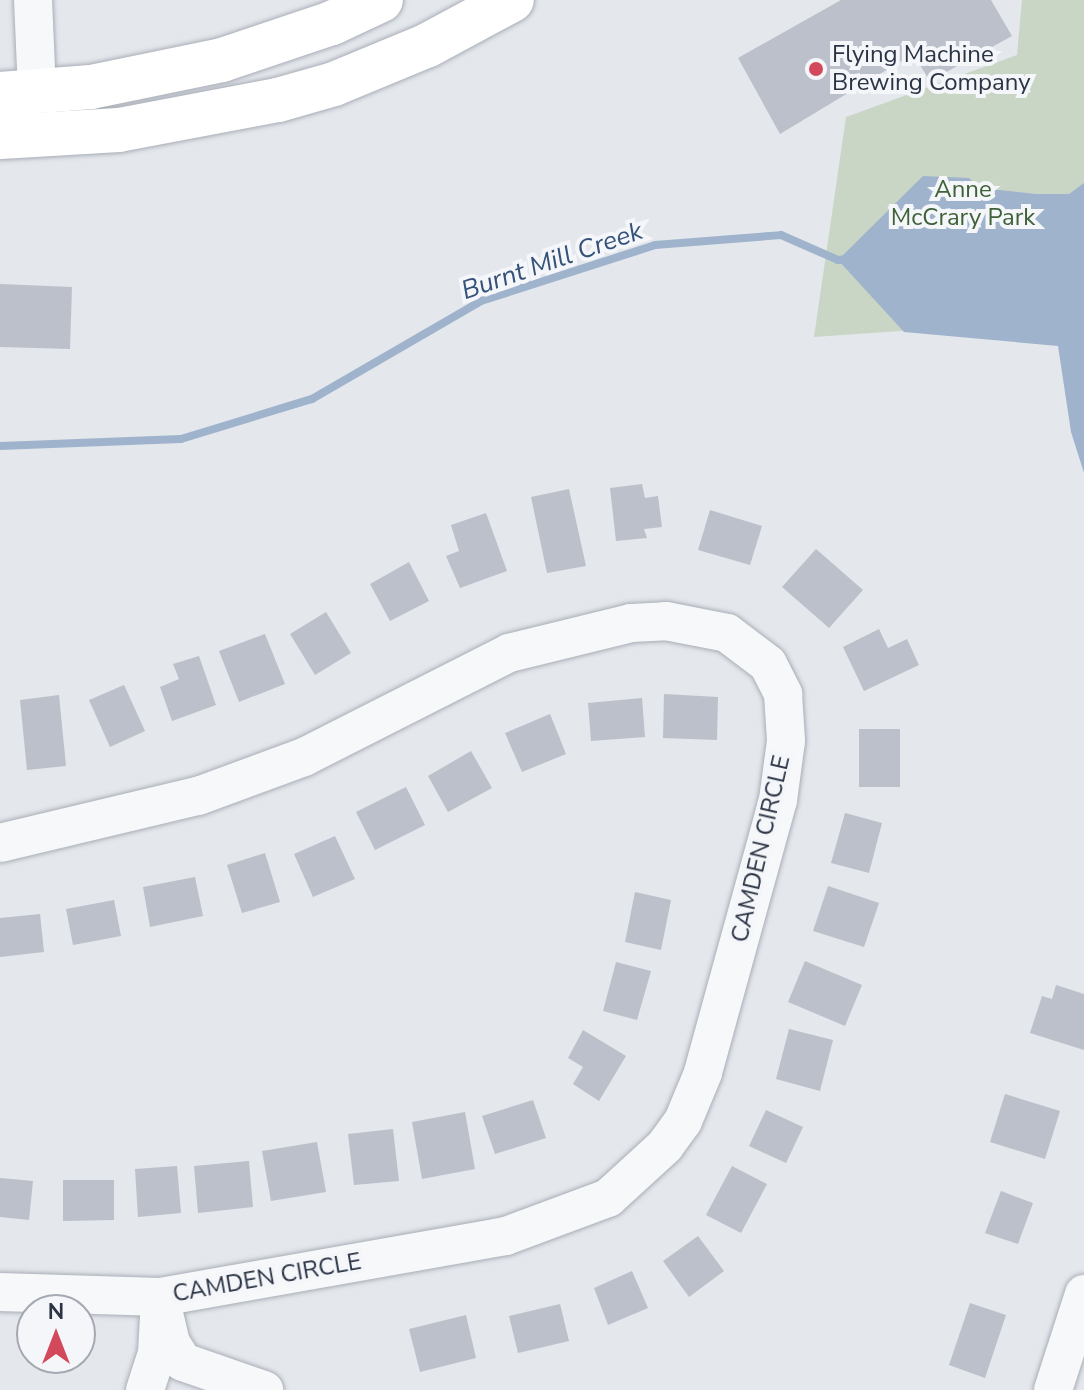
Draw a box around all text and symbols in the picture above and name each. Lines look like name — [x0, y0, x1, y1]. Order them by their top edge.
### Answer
place label: Flying Machine Brewing Company — [832, 41, 1031, 97]
marker: Flying Machine Brewing Company — [807, 60, 825, 78]
park label: Anne McCrary Park — [891, 176, 1035, 232]
water label: Burnt Mill Creek — [457, 215, 647, 307]
street label: CAMDEN CIRCLE — [725, 753, 797, 945]
street label: CAMDEN CIRCLE — [171, 1247, 363, 1309]
north arrow — [16, 1294, 96, 1374]
text: N — [48, 1297, 64, 1327]

